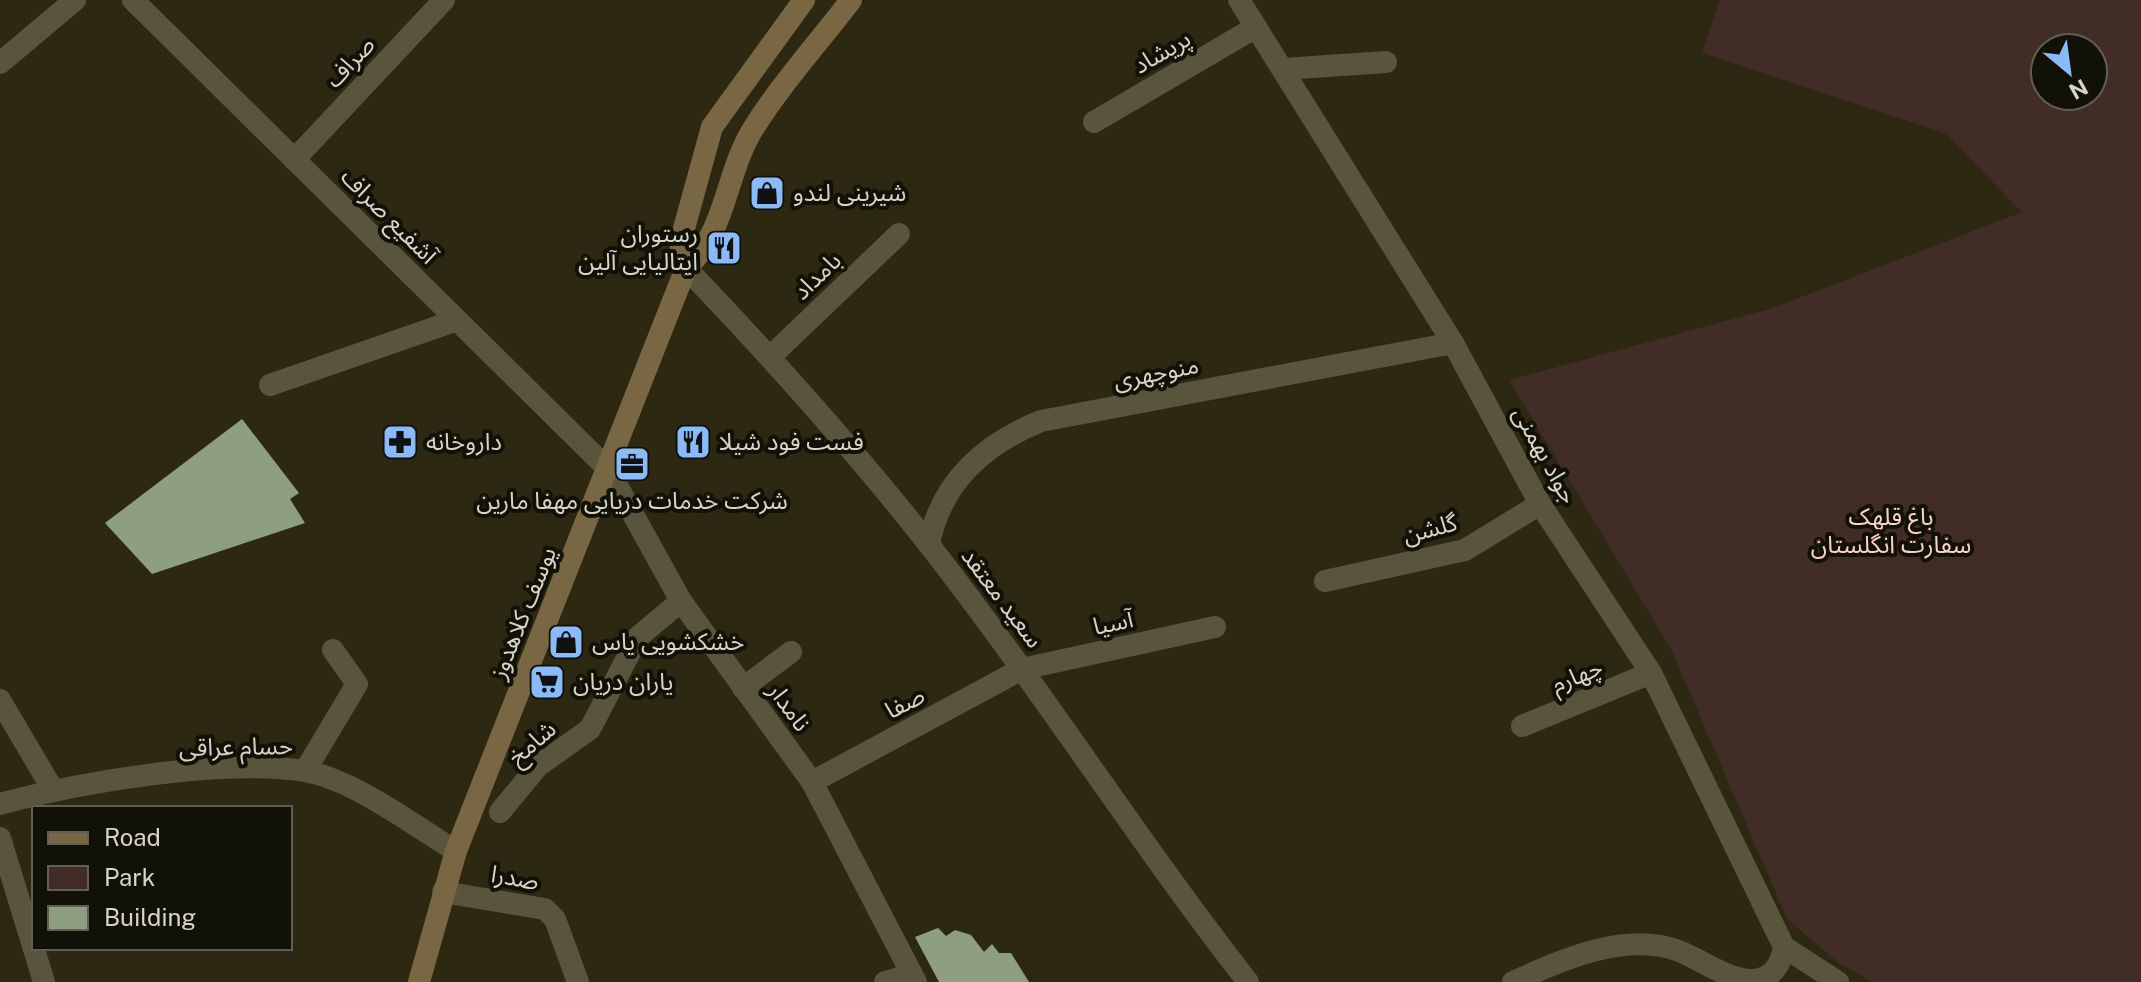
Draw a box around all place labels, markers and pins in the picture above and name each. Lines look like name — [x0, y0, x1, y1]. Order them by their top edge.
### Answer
shop icon: شیرینی لندو — [748, 174, 786, 212]
place label: شیرینی لندو — [793, 178, 906, 207]
place label: رستوران ایتالیایی آلین — [578, 219, 698, 275]
restaurant icon: رستوران ایتالیایی آلین — [705, 229, 743, 267]
pharmacy icon: داروخانه — [381, 423, 419, 461]
restaurant icon: فست فود شیلا — [674, 423, 712, 461]
place label: داروخانه — [426, 427, 502, 456]
place label: فست فود شیلا — [719, 427, 864, 456]
office icon: شرکت خدمات دریایی مهفا مارین — [613, 445, 651, 483]
place label: شرکت خدمات دریایی مهفا مارین — [476, 486, 788, 515]
shop icon: خشکشویی یاس — [547, 623, 585, 661]
place label: خشکشویی یاس — [592, 627, 744, 656]
supermarket icon: یاران دریان — [528, 663, 566, 701]
place label: یاران دریان — [573, 667, 674, 696]

